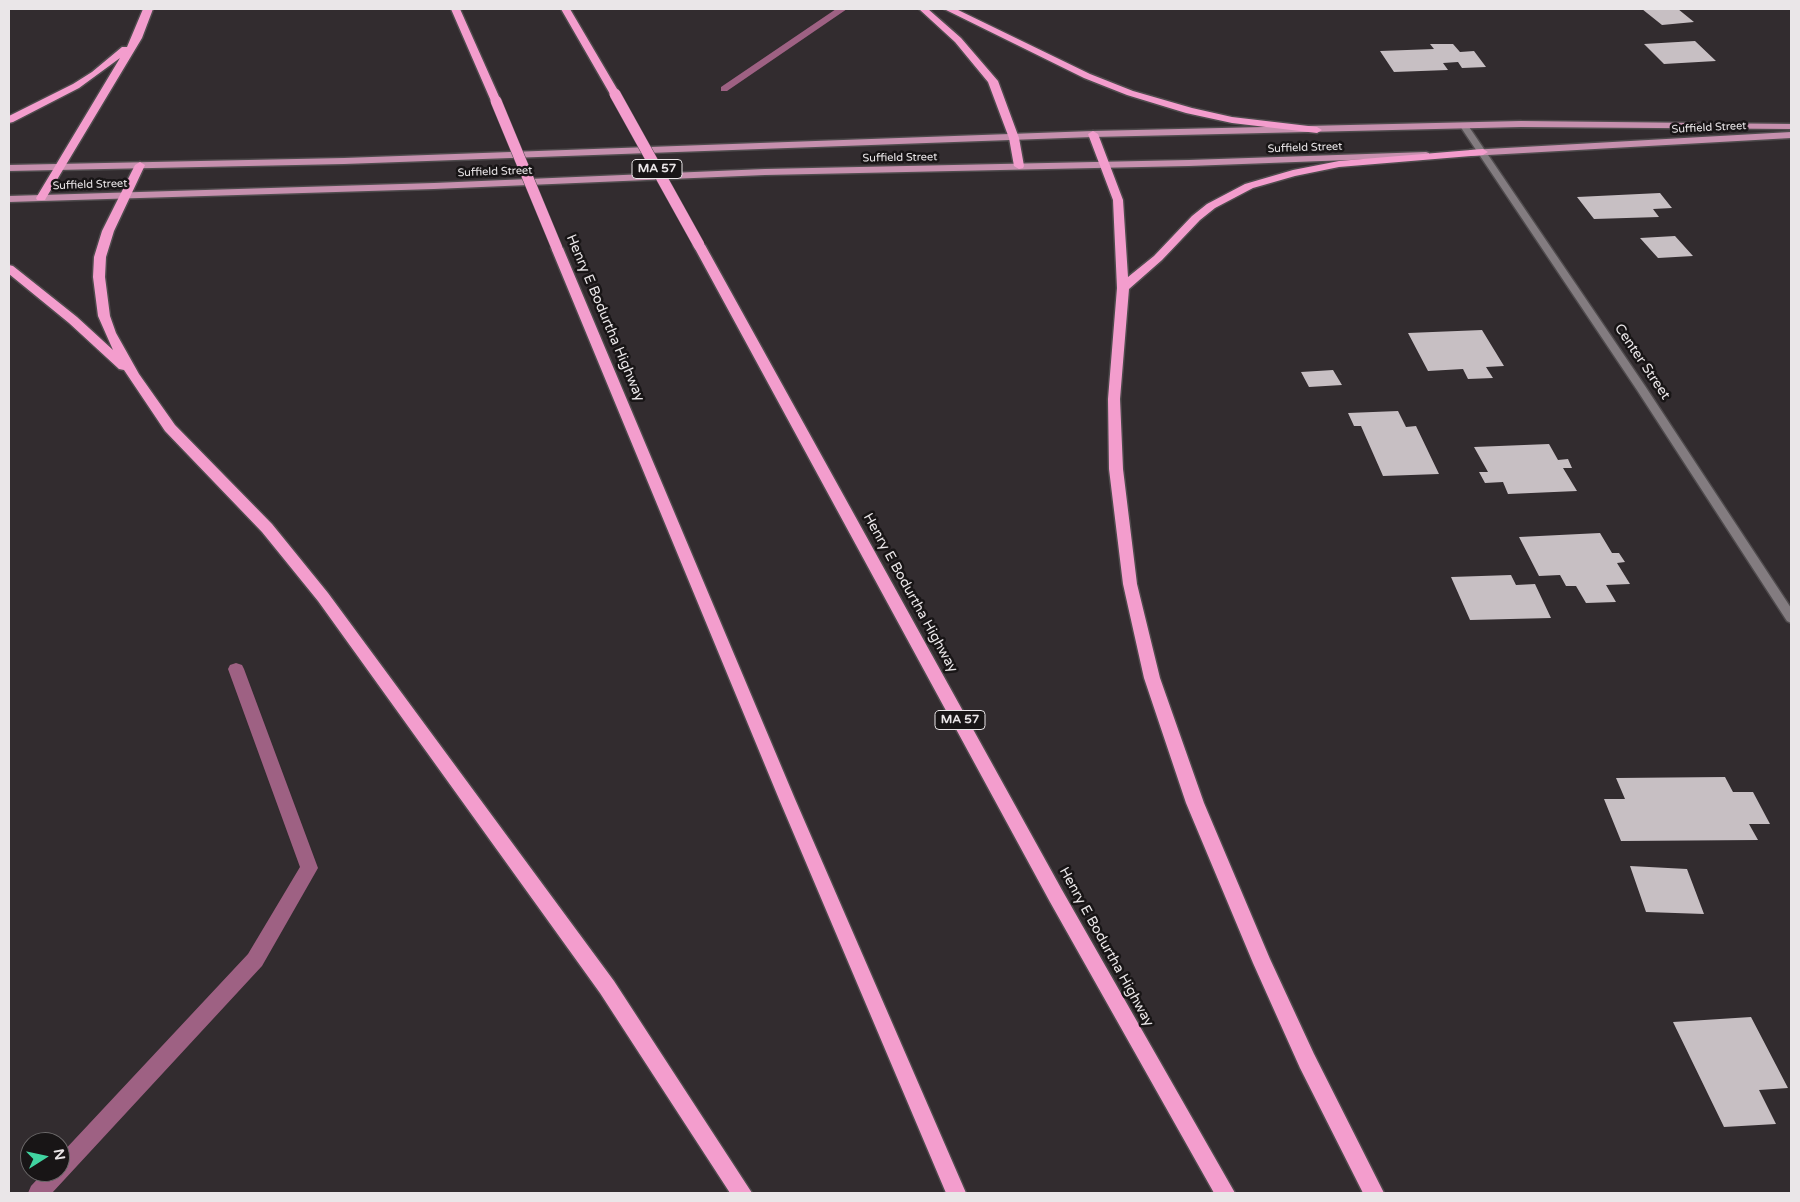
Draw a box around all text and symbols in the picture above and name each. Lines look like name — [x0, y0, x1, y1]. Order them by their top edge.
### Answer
street label: Suffield Street — [1671, 119, 1747, 137]
street label: Suffield Street — [1267, 140, 1343, 156]
street label: Suffield Street — [862, 151, 938, 165]
road number: MA 57 — [632, 160, 682, 178]
street label: Suffield Street — [457, 164, 533, 180]
street label: Suffield Street — [52, 177, 128, 193]
street label: Henry E Bodurtha Highway — [562, 232, 648, 404]
street label: Center Street — [1610, 321, 1674, 403]
street label: Henry E Bodurtha Highway — [859, 510, 961, 676]
road number: MA 57 — [935, 710, 985, 730]
street label: Henry E Bodurtha Highway — [1055, 864, 1157, 1030]
north arrow — [20, 1132, 70, 1182]
text: N — [50, 1147, 69, 1161]

